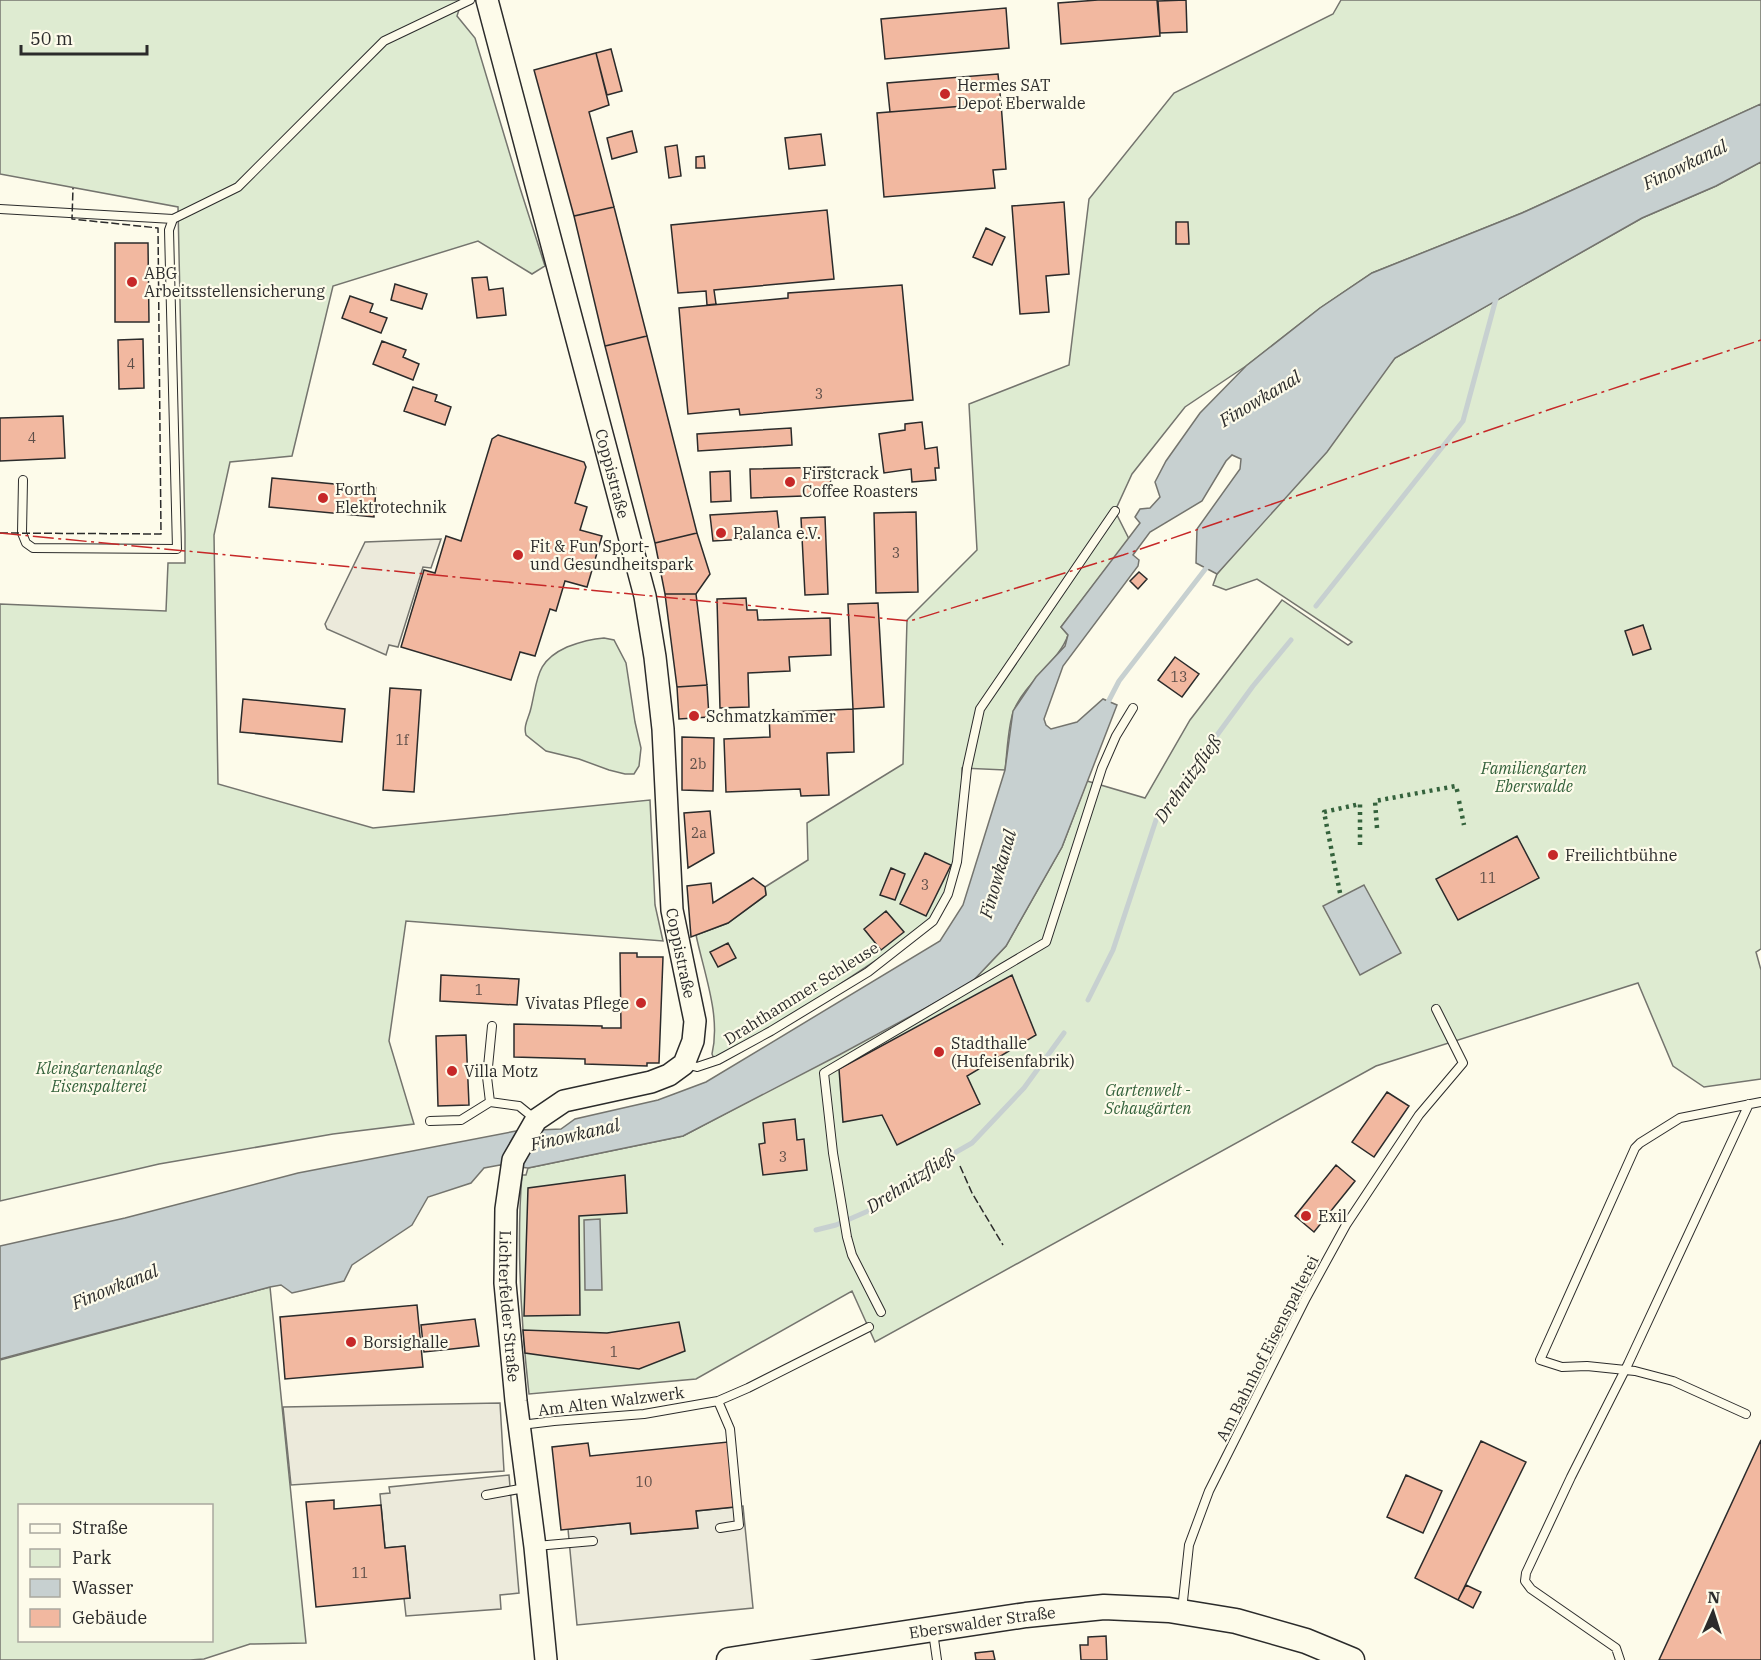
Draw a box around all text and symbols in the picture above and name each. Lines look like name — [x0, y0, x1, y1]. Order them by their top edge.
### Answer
scale bar — [21, 18, 147, 56]
text: 50 m — [30, 27, 73, 50]
place label: Hermes SAT Depot Eberwalde — [957, 75, 1086, 113]
marker: Hermes SAT Depot Eberwalde — [938, 87, 952, 101]
water label: Finowkanal — [1638, 134, 1732, 195]
place label: ABG Arbeitsstellensicherung — [144, 263, 325, 301]
marker: ABG Arbeitsstellensicherung — [125, 275, 139, 289]
house number: 4 — [127, 355, 135, 373]
water label: Finowkanal — [1214, 365, 1306, 432]
house number: 3 — [815, 385, 823, 403]
street label: Coppistraße — [591, 427, 634, 521]
house number: 4 — [28, 429, 36, 447]
place label: Firstcrack Coffee Roasters — [802, 463, 918, 501]
marker: Firstcrack Coffee Roasters — [783, 475, 797, 489]
place label: Forth Elektrotechnik — [335, 479, 447, 517]
marker: Forth Elektrotechnik — [316, 491, 330, 505]
place label: Palanca e.V. — [733, 523, 821, 543]
marker: Palanca e.V. — [714, 526, 728, 540]
place label: Fit & Fun Sport- und Gesundheitspark — [530, 536, 694, 574]
house number: 3 — [892, 544, 900, 562]
marker: Fit & Fun Sport- und Gesundheitspark — [511, 548, 525, 562]
house number: 13 — [1171, 668, 1187, 686]
place label: Schmatzkammer — [706, 706, 836, 726]
marker: Schmatzkammer — [687, 709, 701, 723]
water label: Drehnitzfließ — [1148, 730, 1227, 828]
house number: 1f — [395, 731, 410, 749]
house number: 2b — [690, 755, 706, 773]
park label: Familiengarten Eberswalde — [1480, 758, 1587, 796]
house number: 2a — [691, 824, 707, 842]
water label: Finowkanal — [974, 826, 1021, 922]
place label: Freilichtbühne — [1565, 845, 1677, 865]
marker: Freilichtbühne — [1546, 848, 1560, 862]
house number: 11 — [1480, 869, 1496, 887]
house number: 3 — [921, 876, 929, 894]
street label: Coppistraße — [662, 906, 700, 1000]
street label: Drahthammer Schleuse — [720, 937, 882, 1049]
house number: 1 — [475, 981, 483, 999]
place label: Vivatas Pflege — [525, 993, 629, 1013]
marker: Vivatas Pflege — [634, 996, 648, 1010]
place label: Stadthalle (Hufeisenfabrik) — [951, 1033, 1075, 1071]
marker: Stadthalle (Hufeisenfabrik) — [932, 1045, 946, 1059]
park label: Kleingartenanlage Eisenspalterei — [35, 1058, 162, 1096]
place label: Villa Motz — [464, 1061, 538, 1081]
marker: Villa Motz — [445, 1064, 459, 1078]
park label: Gartenwelt - Schaugärten — [1104, 1080, 1191, 1118]
water label: Finowkanal — [527, 1113, 623, 1156]
water label: Drehnitzfließ — [861, 1143, 960, 1219]
house number: 3 — [779, 1148, 787, 1166]
place label: Exil — [1318, 1206, 1347, 1226]
marker: Exil — [1299, 1209, 1313, 1223]
street label: Lichterfelder Straße — [495, 1230, 524, 1383]
street label: Am Bahnhof Eisenspalterei — [1211, 1252, 1323, 1444]
water label: Finowkanal — [67, 1258, 162, 1315]
place label: Borsighalle — [363, 1332, 448, 1352]
marker: Borsighalle — [344, 1335, 358, 1349]
house number: 1 — [610, 1343, 618, 1361]
street label: Am Alten Walzwerk — [537, 1382, 686, 1420]
house number: 10 — [636, 1473, 652, 1491]
legend — [18, 1504, 213, 1642]
text: Straße — [72, 1516, 128, 1539]
text: Park — [72, 1546, 112, 1569]
house number: 11 — [352, 1564, 368, 1582]
text: Wasser — [72, 1576, 133, 1599]
north arrow — [1683, 1582, 1743, 1642]
text: N — [1707, 1587, 1721, 1607]
street label: Eberswalder Straße — [907, 1602, 1057, 1643]
text: Gebäude — [72, 1606, 147, 1629]

